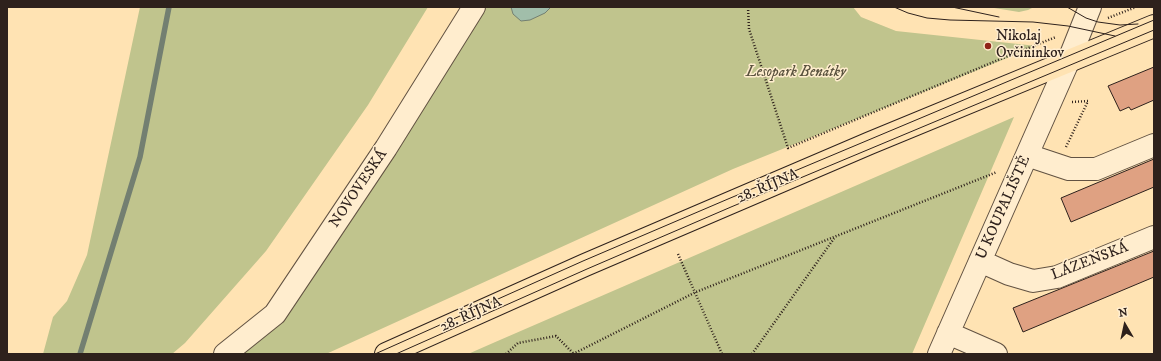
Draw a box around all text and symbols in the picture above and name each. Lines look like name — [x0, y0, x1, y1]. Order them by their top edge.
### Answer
place label: Nikolaj Ovčininkov — [996, 28, 1064, 63]
marker: Nikolaj Ovčininkov — [983, 41, 993, 51]
park label: Lesopark Benátky — [746, 64, 846, 82]
street label: NOVOVESKÁ — [326, 147, 392, 231]
street label: U KOUPALIŠTĚ — [973, 153, 1035, 263]
street label: 28. ŘÍJNA — [734, 166, 802, 208]
street label: LÁZEŇSKÁ — [1049, 239, 1131, 285]
street label: 28. ŘÍJNA — [437, 293, 505, 337]
north arrow — [1105, 305, 1145, 345]
text: N — [1118, 306, 1129, 321]

